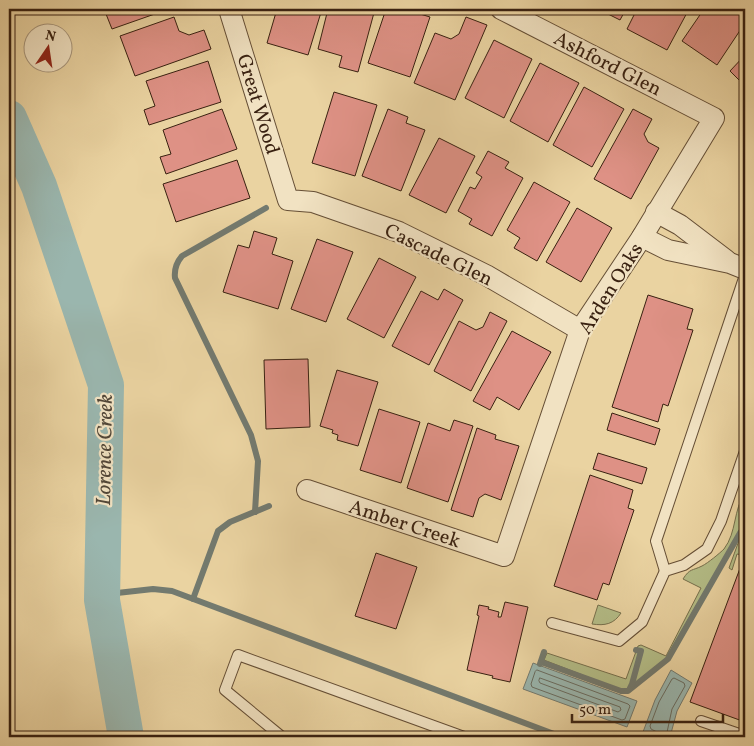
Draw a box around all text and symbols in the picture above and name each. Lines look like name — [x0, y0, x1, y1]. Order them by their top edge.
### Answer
north arrow — [22, 22, 72, 72]
text: N — [43, 26, 58, 47]
street label: Ashford Glen — [548, 26, 666, 104]
street label: Great Wood — [229, 51, 286, 158]
street label: Cascade Glen — [379, 218, 497, 294]
street label: Arden Oaks — [572, 238, 651, 340]
water label: Lorence Creek — [90, 394, 121, 506]
street label: Amber Creek — [345, 494, 464, 556]
scale bar — [572, 691, 723, 723]
text: 50 m — [579, 700, 611, 721]

